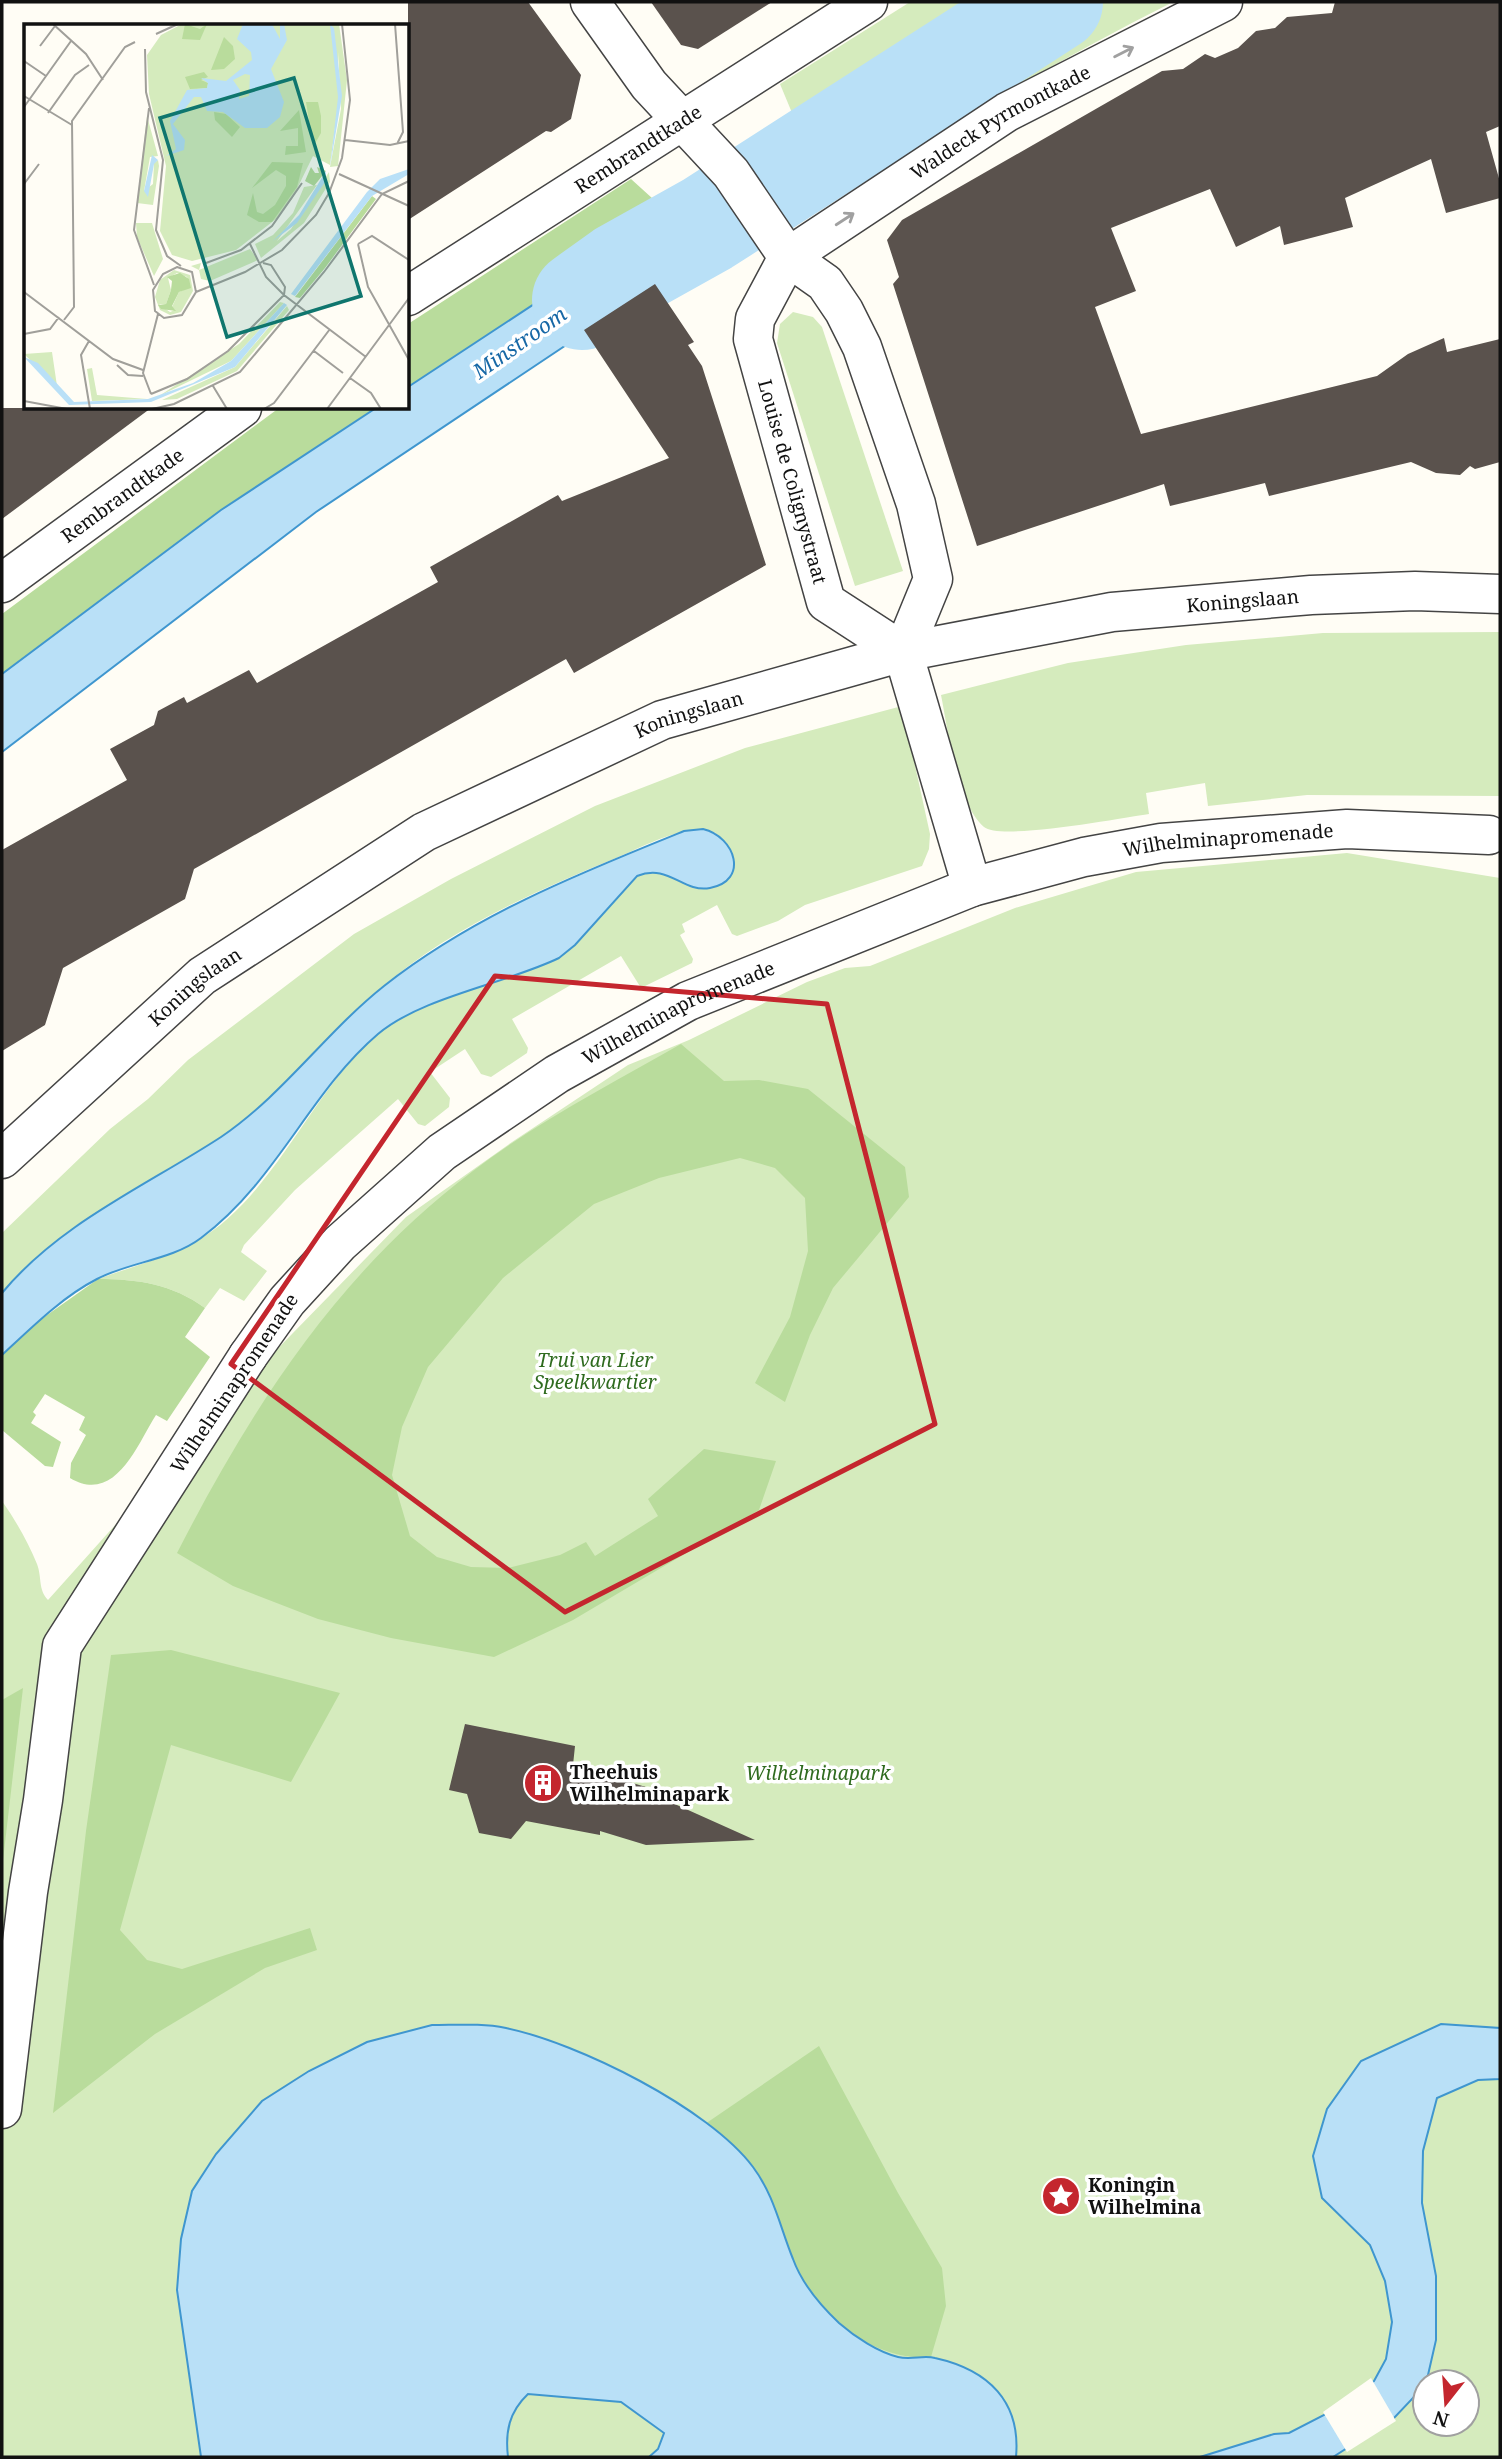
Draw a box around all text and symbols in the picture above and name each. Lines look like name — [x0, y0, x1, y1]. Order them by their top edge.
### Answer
inset map — [24, 24, 410, 410]
one-way arrow — [1113, 45, 1133, 59]
street label: Waldeck Pyrmontkade — [905, 59, 1095, 185]
street label: Rembrandtkade — [570, 99, 706, 199]
one-way arrow — [834, 212, 854, 226]
water label: Minstroom — [466, 300, 572, 385]
street label: Louise de Colignystraat — [752, 377, 833, 587]
street label: Rembrandtkade — [56, 442, 189, 549]
street label: Koningslaan — [1185, 583, 1300, 619]
street label: Koningslaan — [630, 685, 746, 744]
street label: Wilhelminapromenade — [1121, 817, 1334, 863]
street label: Koningslaan — [143, 941, 246, 1032]
street label: Wilhelminapromenade — [577, 955, 778, 1070]
street label: Wilhelminapromenade — [164, 1288, 304, 1478]
park label: Trui van Lier Speelkwartier — [533, 1347, 657, 1395]
place label: Theehuis Wilhelminapark — [570, 1759, 730, 1807]
park label: Wilhelminapark — [746, 1760, 892, 1786]
building icon: Theehuis Wilhelminapark — [522, 1762, 564, 1804]
place label: Koningin Wilhelmina — [1088, 2172, 1201, 2220]
place icon: Koningin Wilhelmina — [1040, 2175, 1082, 2217]
north arrow — [1411, 2368, 1481, 2438]
text: N — [1430, 2405, 1452, 2434]

